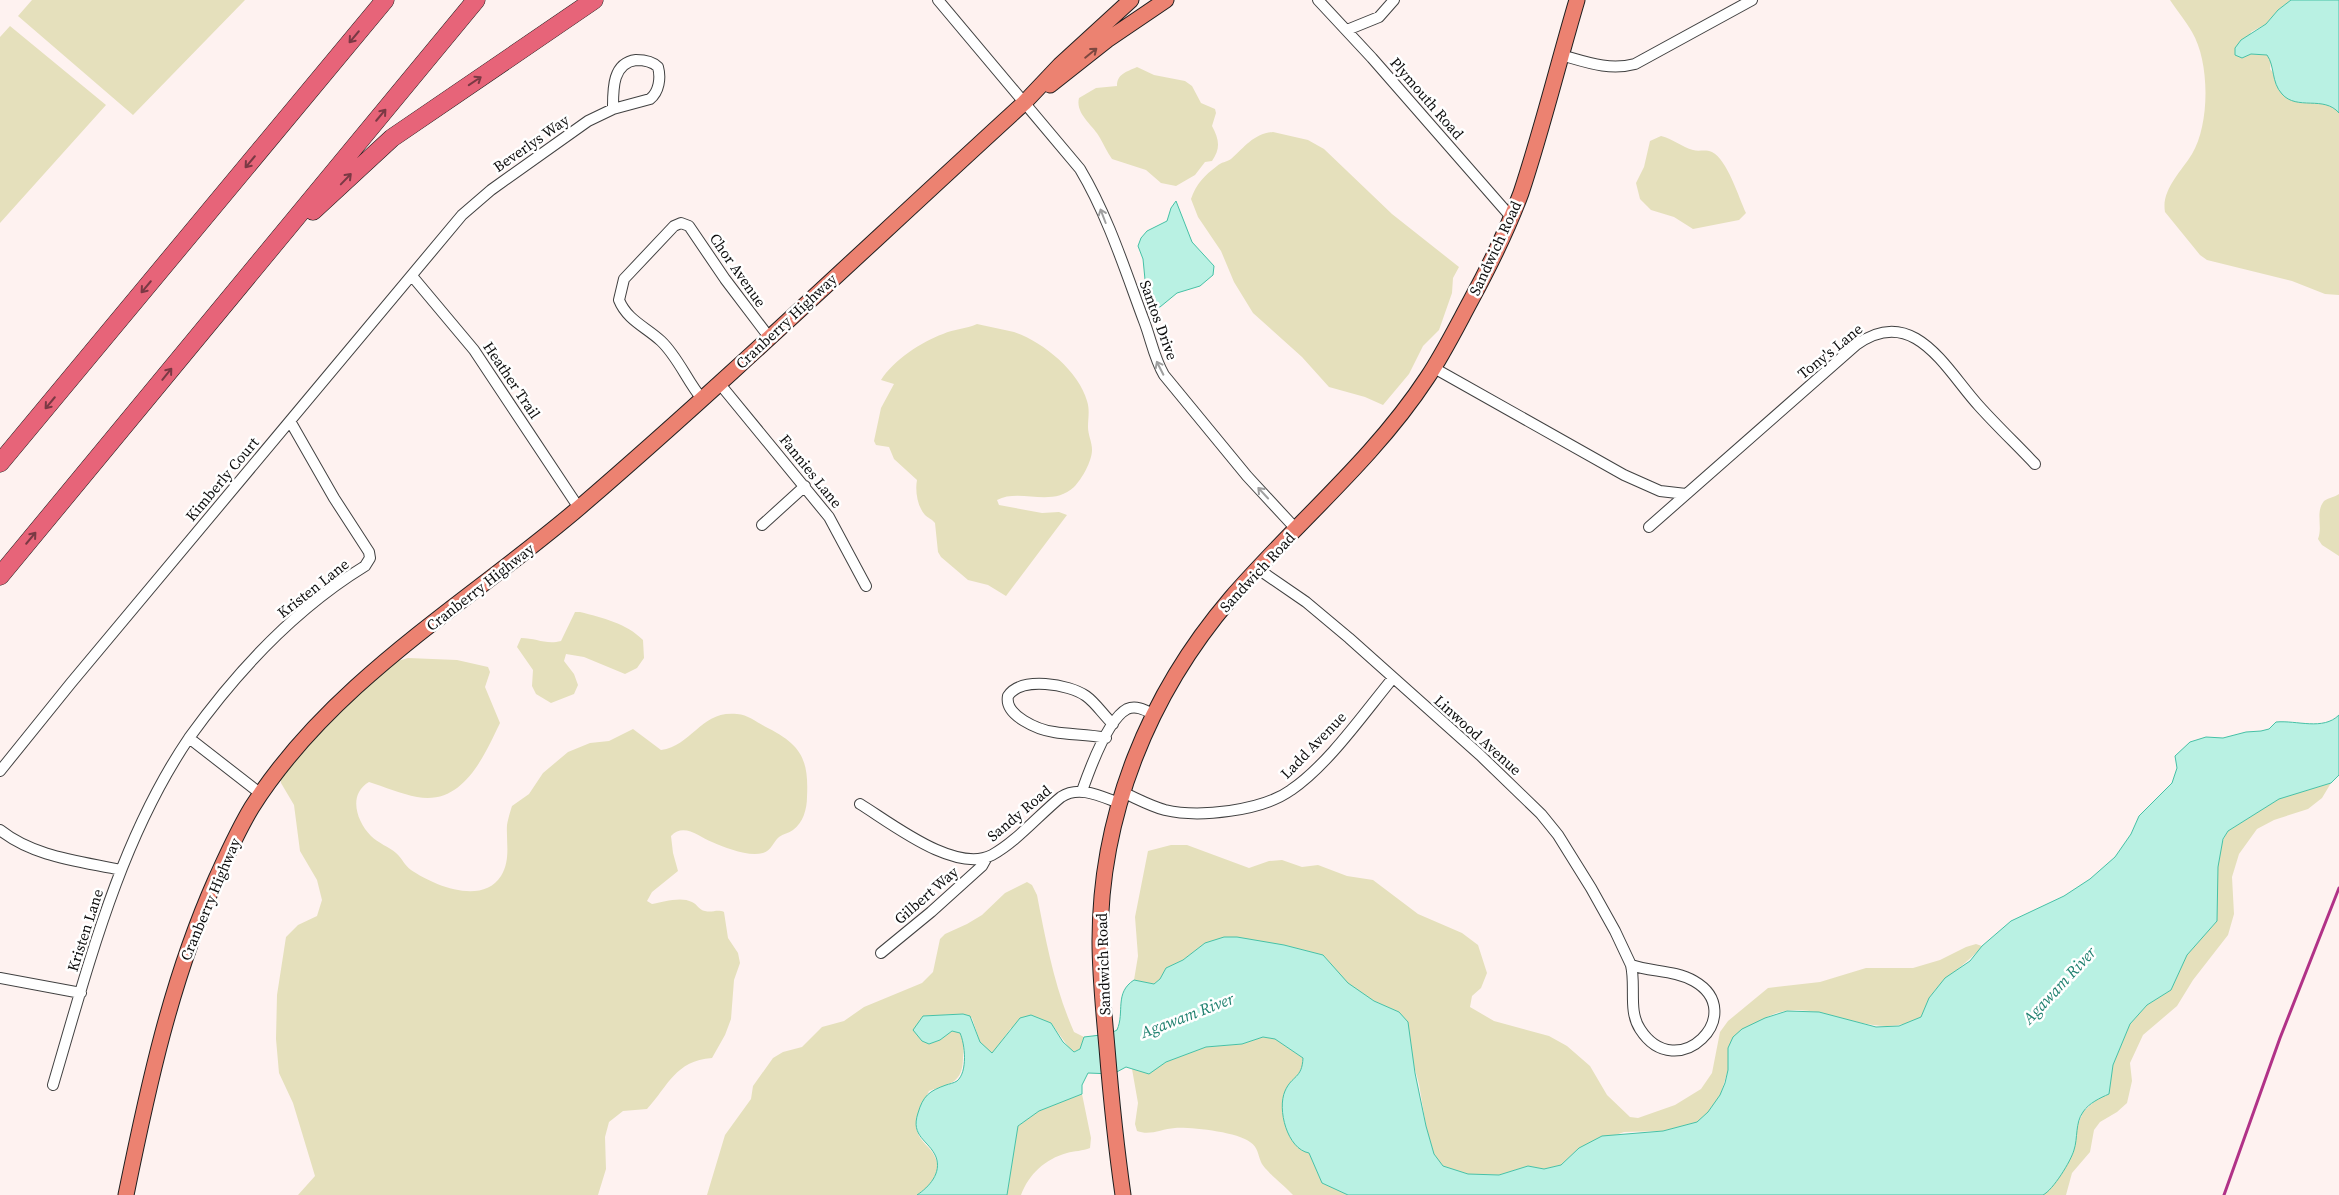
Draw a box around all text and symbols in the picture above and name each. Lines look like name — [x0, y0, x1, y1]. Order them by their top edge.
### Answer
one-way arrow — [348, 31, 359, 44]
one-way arrow — [1084, 47, 1097, 58]
street label: Plymouth Road — [1385, 52, 1469, 144]
one-way arrow — [468, 76, 482, 86]
one-way arrow — [375, 109, 386, 122]
street label: Beverlys Way — [489, 109, 573, 177]
one-way arrow — [244, 156, 255, 169]
one-way arrow — [340, 173, 352, 186]
street label: Sandwich Road — [1464, 197, 1526, 299]
one-way arrow — [1098, 208, 1107, 223]
street label: Chor Avenue — [705, 229, 771, 311]
street label: Cranberry Highway — [731, 268, 841, 374]
street label: Santos Drive — [1135, 277, 1183, 363]
one-way arrow — [140, 281, 151, 294]
street label: Tony's Lane — [1793, 318, 1867, 384]
street label: Heather Trail — [478, 337, 546, 423]
one-way arrow — [1155, 360, 1165, 375]
one-way arrow — [161, 368, 172, 381]
one-way arrow — [44, 397, 55, 410]
street label: Fannies Lane — [775, 430, 847, 513]
street label: Kimberly Court — [181, 432, 263, 525]
one-way arrow — [1257, 487, 1269, 500]
street label: Sandwich Road — [1214, 527, 1300, 617]
one-way arrow — [26, 532, 37, 545]
street label: Cranberry Highway — [422, 538, 539, 636]
street label: Kristen Lane — [273, 553, 353, 623]
street label: Linwood Avenue — [1430, 690, 1526, 780]
street label: Ladd Avenue — [1275, 706, 1351, 783]
street label: Sandy Road — [982, 780, 1056, 846]
street label: Cranberry Highway — [175, 834, 245, 964]
street label: Gilbert Way — [889, 861, 963, 929]
street label: Kristen Lane — [62, 886, 108, 974]
street label: Sandwich Road — [1091, 912, 1115, 1015]
water label: Agawam River — [2017, 941, 2101, 1029]
water label: Agawam River — [1136, 987, 1237, 1043]

